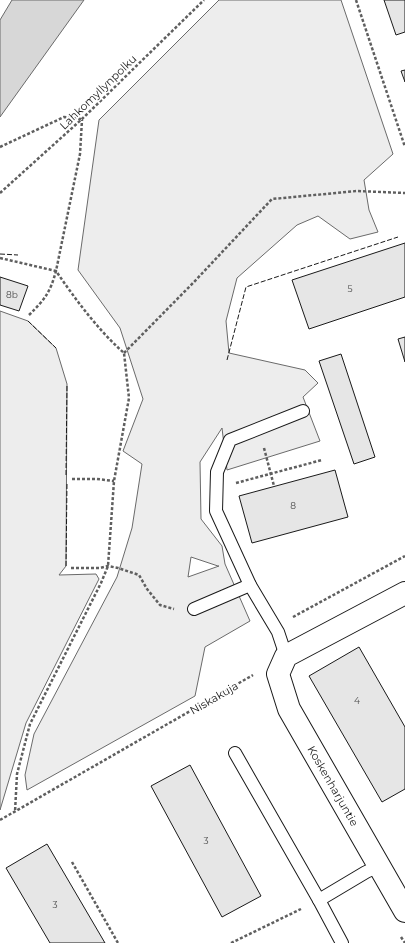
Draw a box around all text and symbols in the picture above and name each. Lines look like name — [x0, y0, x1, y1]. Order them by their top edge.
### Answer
street label: Lahkomyllynpolku — [57, 52, 139, 132]
house number: 5 — [347, 283, 353, 294]
house number: 8b — [6, 289, 18, 300]
house number: 8 — [290, 500, 296, 511]
street label: Niskakuja — [187, 679, 241, 717]
house number: 4 — [354, 695, 360, 706]
street label: Koskenharjuntie — [304, 743, 362, 829]
house number: 3 — [203, 835, 209, 846]
house number: 3 — [52, 899, 58, 910]

